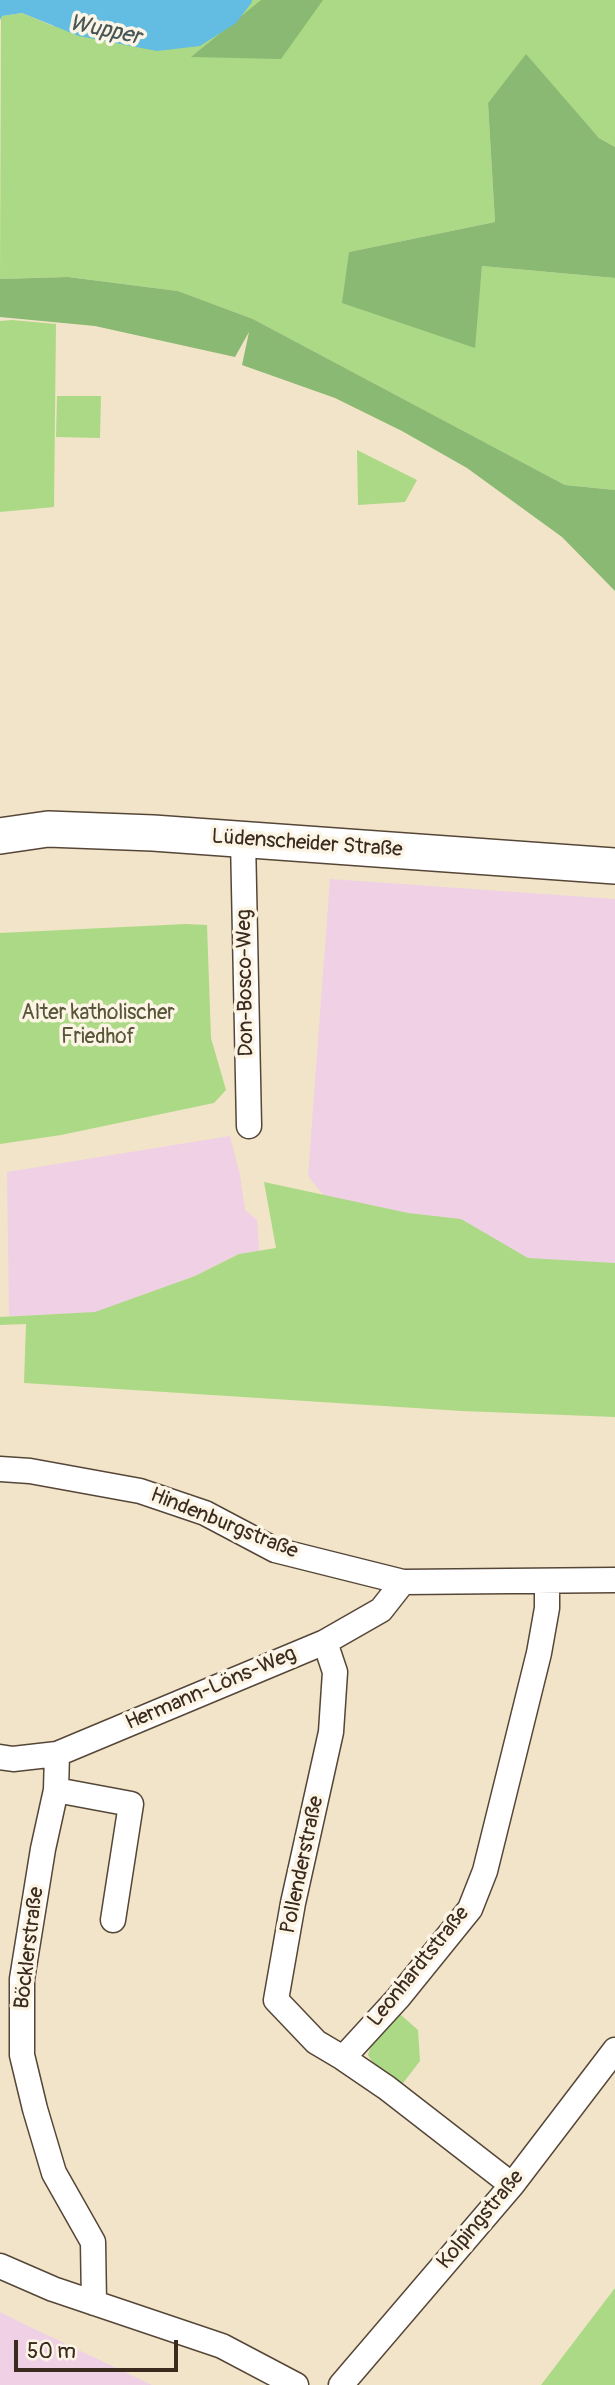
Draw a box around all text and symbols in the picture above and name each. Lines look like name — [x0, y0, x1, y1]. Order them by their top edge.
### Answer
water label: Wupper — [67, 10, 143, 52]
street label: Lüdenscheider Straße — [211, 825, 403, 863]
street label: Don-Bosco-Weg — [232, 909, 260, 1057]
park label: Alter katholischer Friedhof — [21, 1001, 175, 1051]
street label: Hindenburgstraße — [147, 1483, 301, 1565]
street label: Hermann-Löns-Weg — [122, 1642, 300, 1736]
street label: Pollenderstraße — [276, 1794, 330, 1936]
street label: Böcklerstraße — [10, 1886, 50, 2010]
street label: Leonhardtstraße — [363, 1902, 475, 2032]
street label: Kolpingstraße — [432, 2165, 530, 2275]
scale bar — [18, 2326, 182, 2370]
text: 50 m — [27, 2338, 76, 2365]

